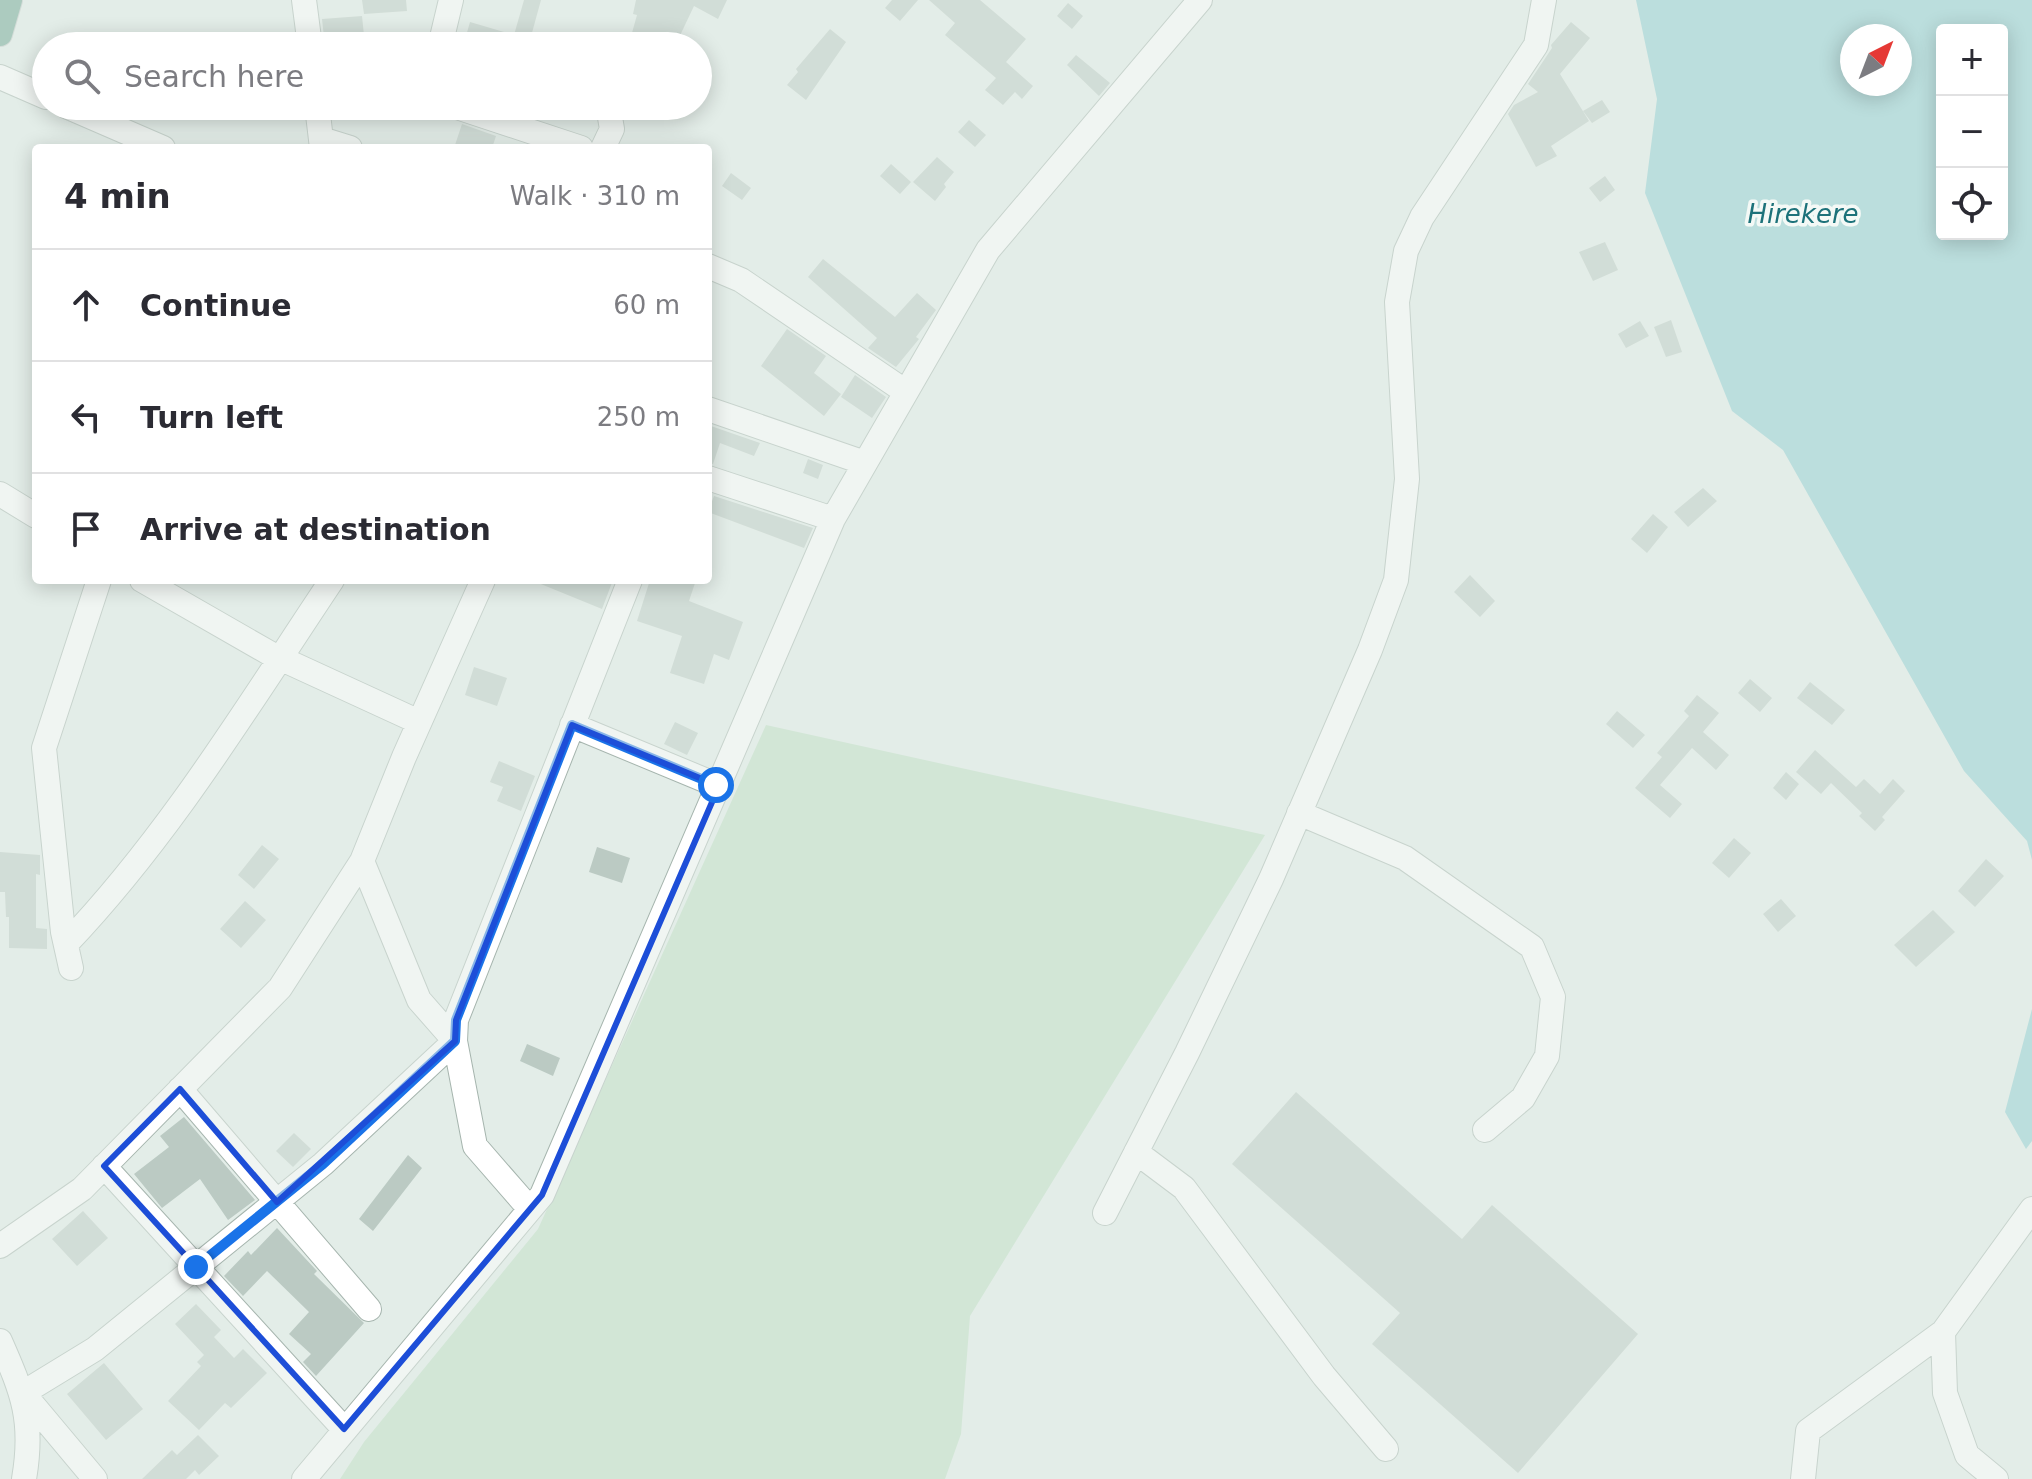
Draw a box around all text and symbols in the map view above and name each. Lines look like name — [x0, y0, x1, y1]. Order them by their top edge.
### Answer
north arrow — [1840, 24, 1912, 96]
map controls — [1936, 24, 2008, 240]
button: + — [1936, 24, 2008, 96]
search box — [32, 32, 712, 120]
icon: search — [60, 54, 104, 98]
text: Search here — [124, 59, 304, 94]
button: − — [1936, 96, 2008, 168]
button: locate — [1936, 168, 2008, 240]
text: 4 min — [64, 176, 171, 216]
text: Walk · 310 m — [510, 181, 680, 211]
water label: Hirekere — [1747, 199, 1859, 229]
icon: ahead — [64, 283, 108, 327]
text: Continue — [140, 288, 292, 323]
text: 60 m — [613, 290, 680, 320]
icon: left — [64, 395, 108, 439]
text: Turn left — [140, 400, 283, 435]
text: 250 m — [597, 402, 680, 432]
icon: arrive — [64, 507, 108, 551]
text: Arrive at destination — [140, 512, 491, 547]
route start — [698, 767, 734, 803]
route end — [178, 1249, 214, 1285]

